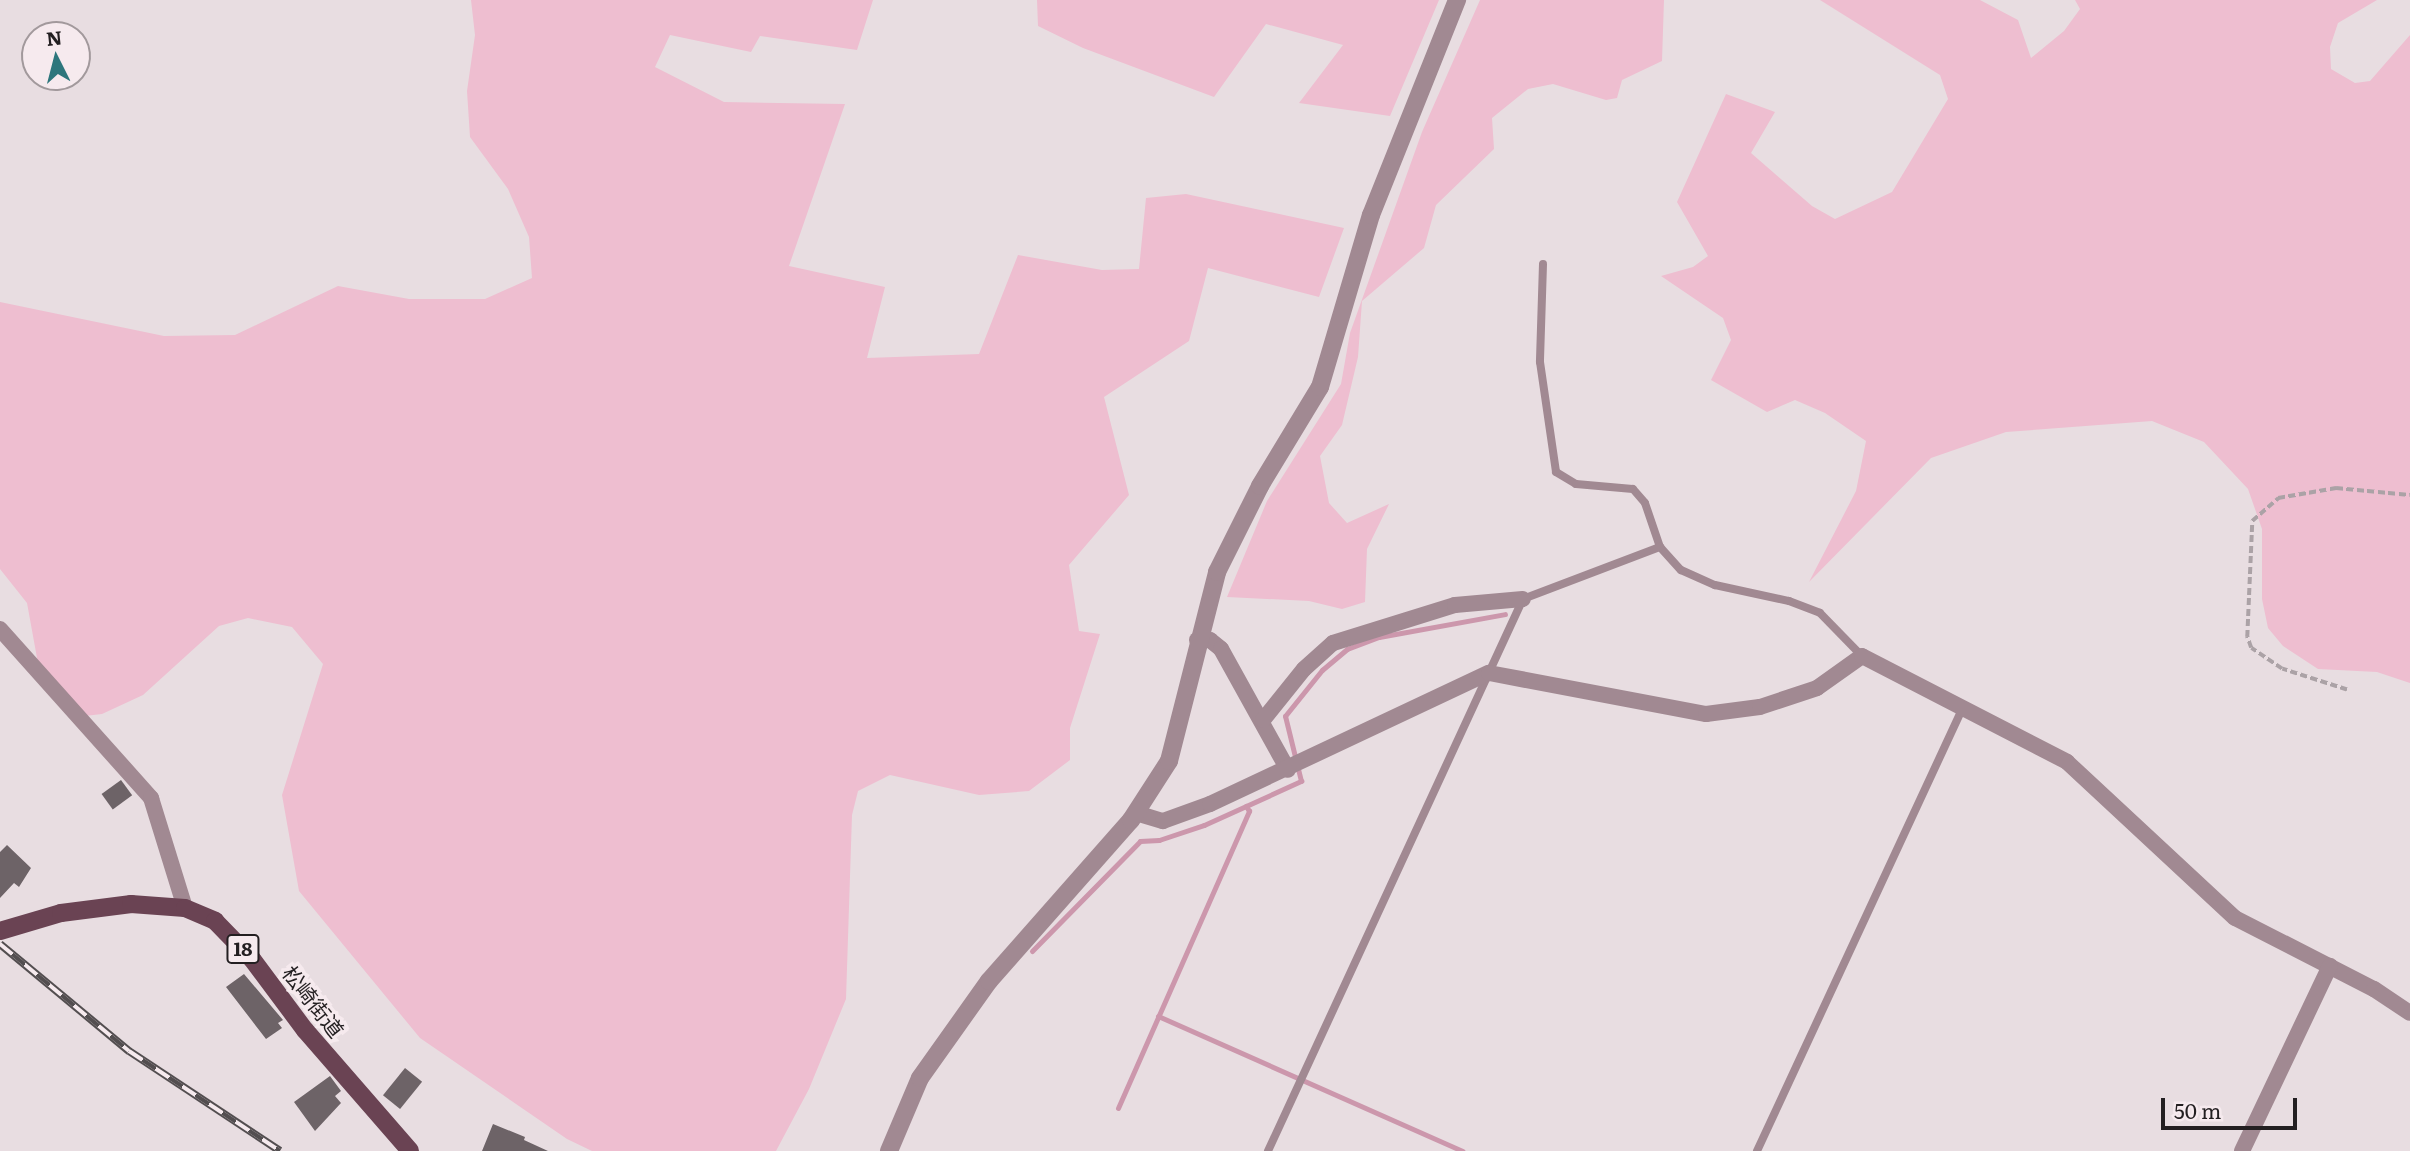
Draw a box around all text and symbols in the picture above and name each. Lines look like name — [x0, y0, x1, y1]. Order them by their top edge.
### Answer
north arrow — [21, 21, 91, 91]
text: N — [45, 22, 63, 52]
road number: 18 — [226, 934, 260, 965]
street label: 松崎街道 — [278, 960, 350, 1042]
scale bar — [2165, 1084, 2302, 1128]
text: 50 m — [2174, 1094, 2221, 1125]

